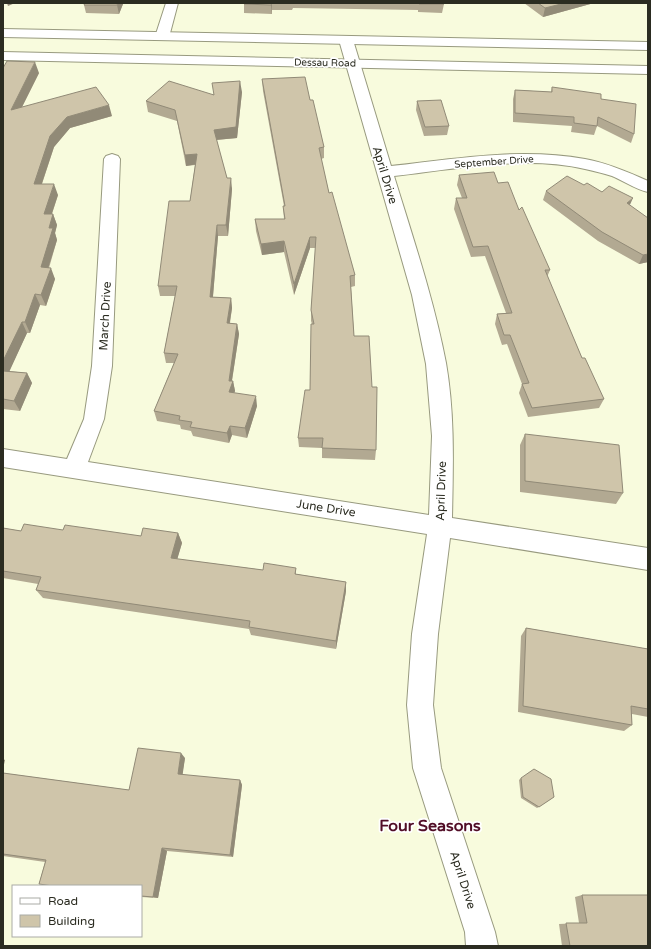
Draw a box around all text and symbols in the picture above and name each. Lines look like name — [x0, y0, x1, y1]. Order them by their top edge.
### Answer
street label: Dessau Road — [294, 56, 356, 70]
street label: April Drive — [370, 144, 400, 206]
street label: September Drive — [454, 153, 535, 171]
street label: March Drive — [96, 281, 114, 351]
street label: April Drive — [433, 461, 449, 521]
street label: June Drive — [295, 496, 357, 520]
district label: Four Seasons — [379, 816, 481, 836]
street label: April Drive — [447, 849, 479, 911]
legend — [12, 885, 142, 937]
text: Road — [48, 894, 78, 908]
text: Building — [48, 914, 95, 928]

